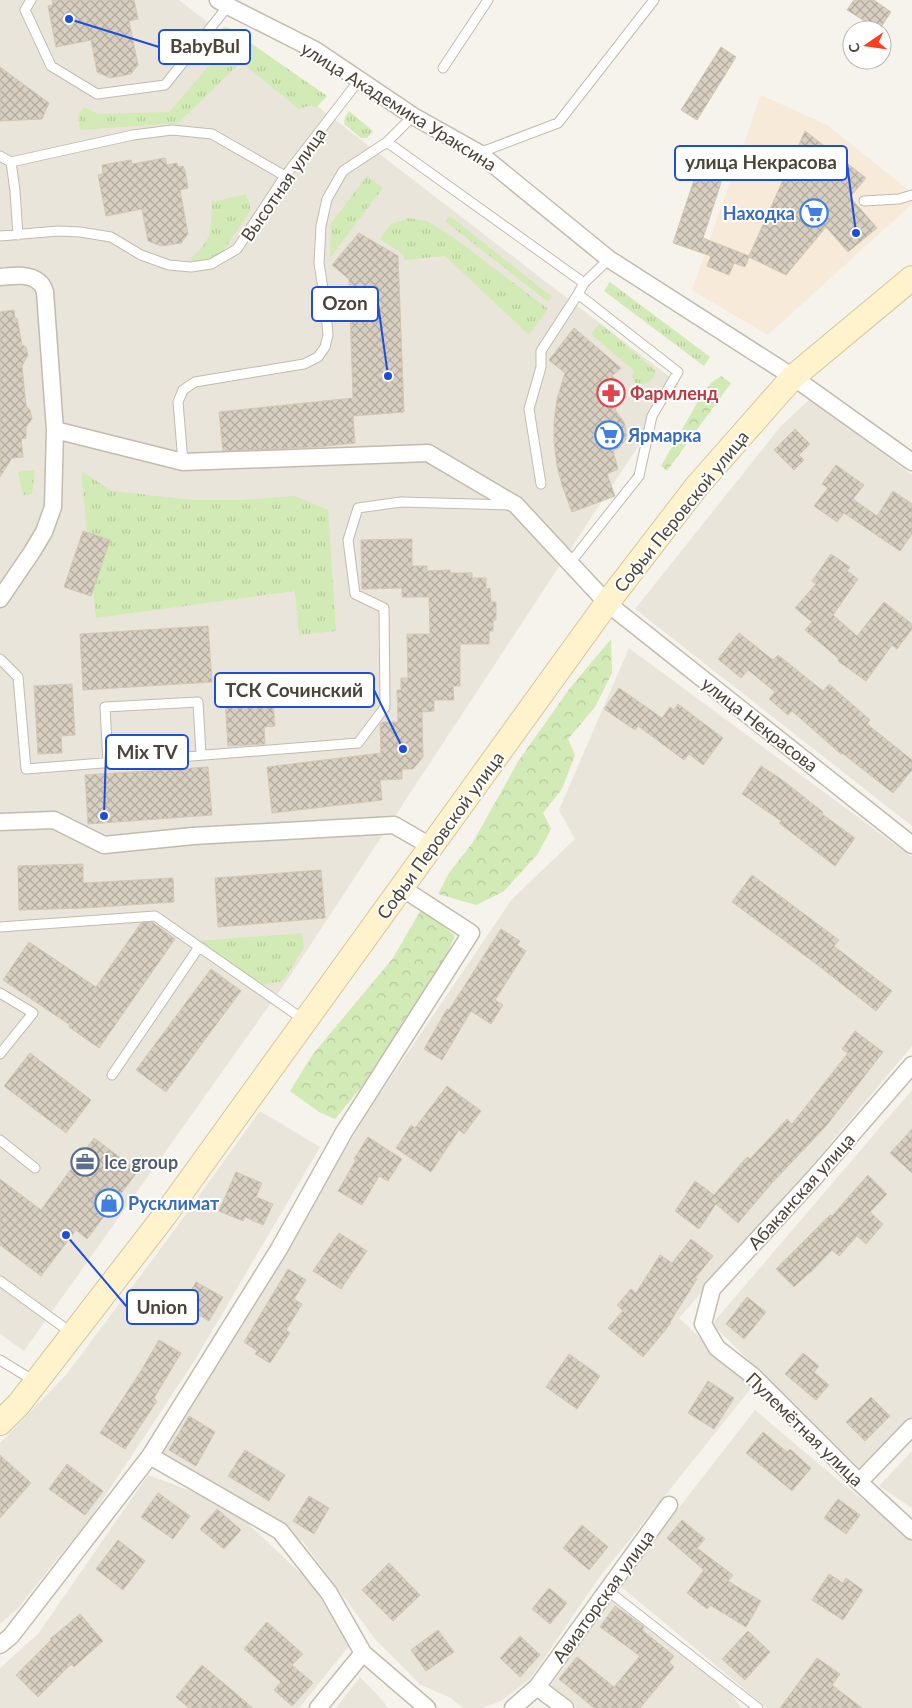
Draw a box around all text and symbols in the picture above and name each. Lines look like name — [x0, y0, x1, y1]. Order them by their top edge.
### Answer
north arrow — [842, 20, 892, 70]
callout: BabyBul — [159, 30, 250, 64]
text: BabyBul — [170, 34, 240, 57]
street label: улица Академика Ураксина — [297, 37, 501, 175]
text: С — [844, 41, 863, 54]
street label: Высотная улица — [236, 123, 330, 245]
callout: улица Некрасова — [675, 146, 847, 180]
text: улица Некрасова — [685, 150, 837, 173]
supermarket icon: Находка — [799, 198, 829, 228]
place label: Находка — [723, 202, 795, 224]
callout: Ozon — [312, 287, 378, 321]
text: Ozon — [322, 291, 368, 314]
pharmacy icon: Фармленд — [596, 378, 626, 408]
place label: Фармленд — [630, 382, 719, 404]
supermarket icon: Ярмарка — [594, 420, 624, 450]
place label: Ярмарка — [627, 424, 701, 446]
street label: Софьи Перовской улица — [609, 426, 753, 596]
street label: улица Некрасова — [697, 672, 823, 776]
callout: ТСК Сочинский — [215, 673, 374, 707]
text: ТСК Сочинский — [225, 678, 363, 701]
callout: Mix TV — [106, 735, 188, 769]
text: Mix TV — [116, 740, 178, 763]
street label: Софьи Перовской улица — [372, 747, 508, 923]
street label: Абаканская улица — [743, 1128, 859, 1254]
office icon: Ice group — [70, 1147, 100, 1177]
place label: Ice group — [104, 1151, 178, 1173]
shop icon: Русклимат — [94, 1188, 124, 1218]
place label: Русклимат — [128, 1192, 220, 1214]
callout: Union — [127, 1290, 198, 1324]
text: Union — [137, 1295, 187, 1318]
street label: Пулемётная улица — [742, 1367, 868, 1491]
street label: Авиаторская улица — [547, 1525, 659, 1667]

